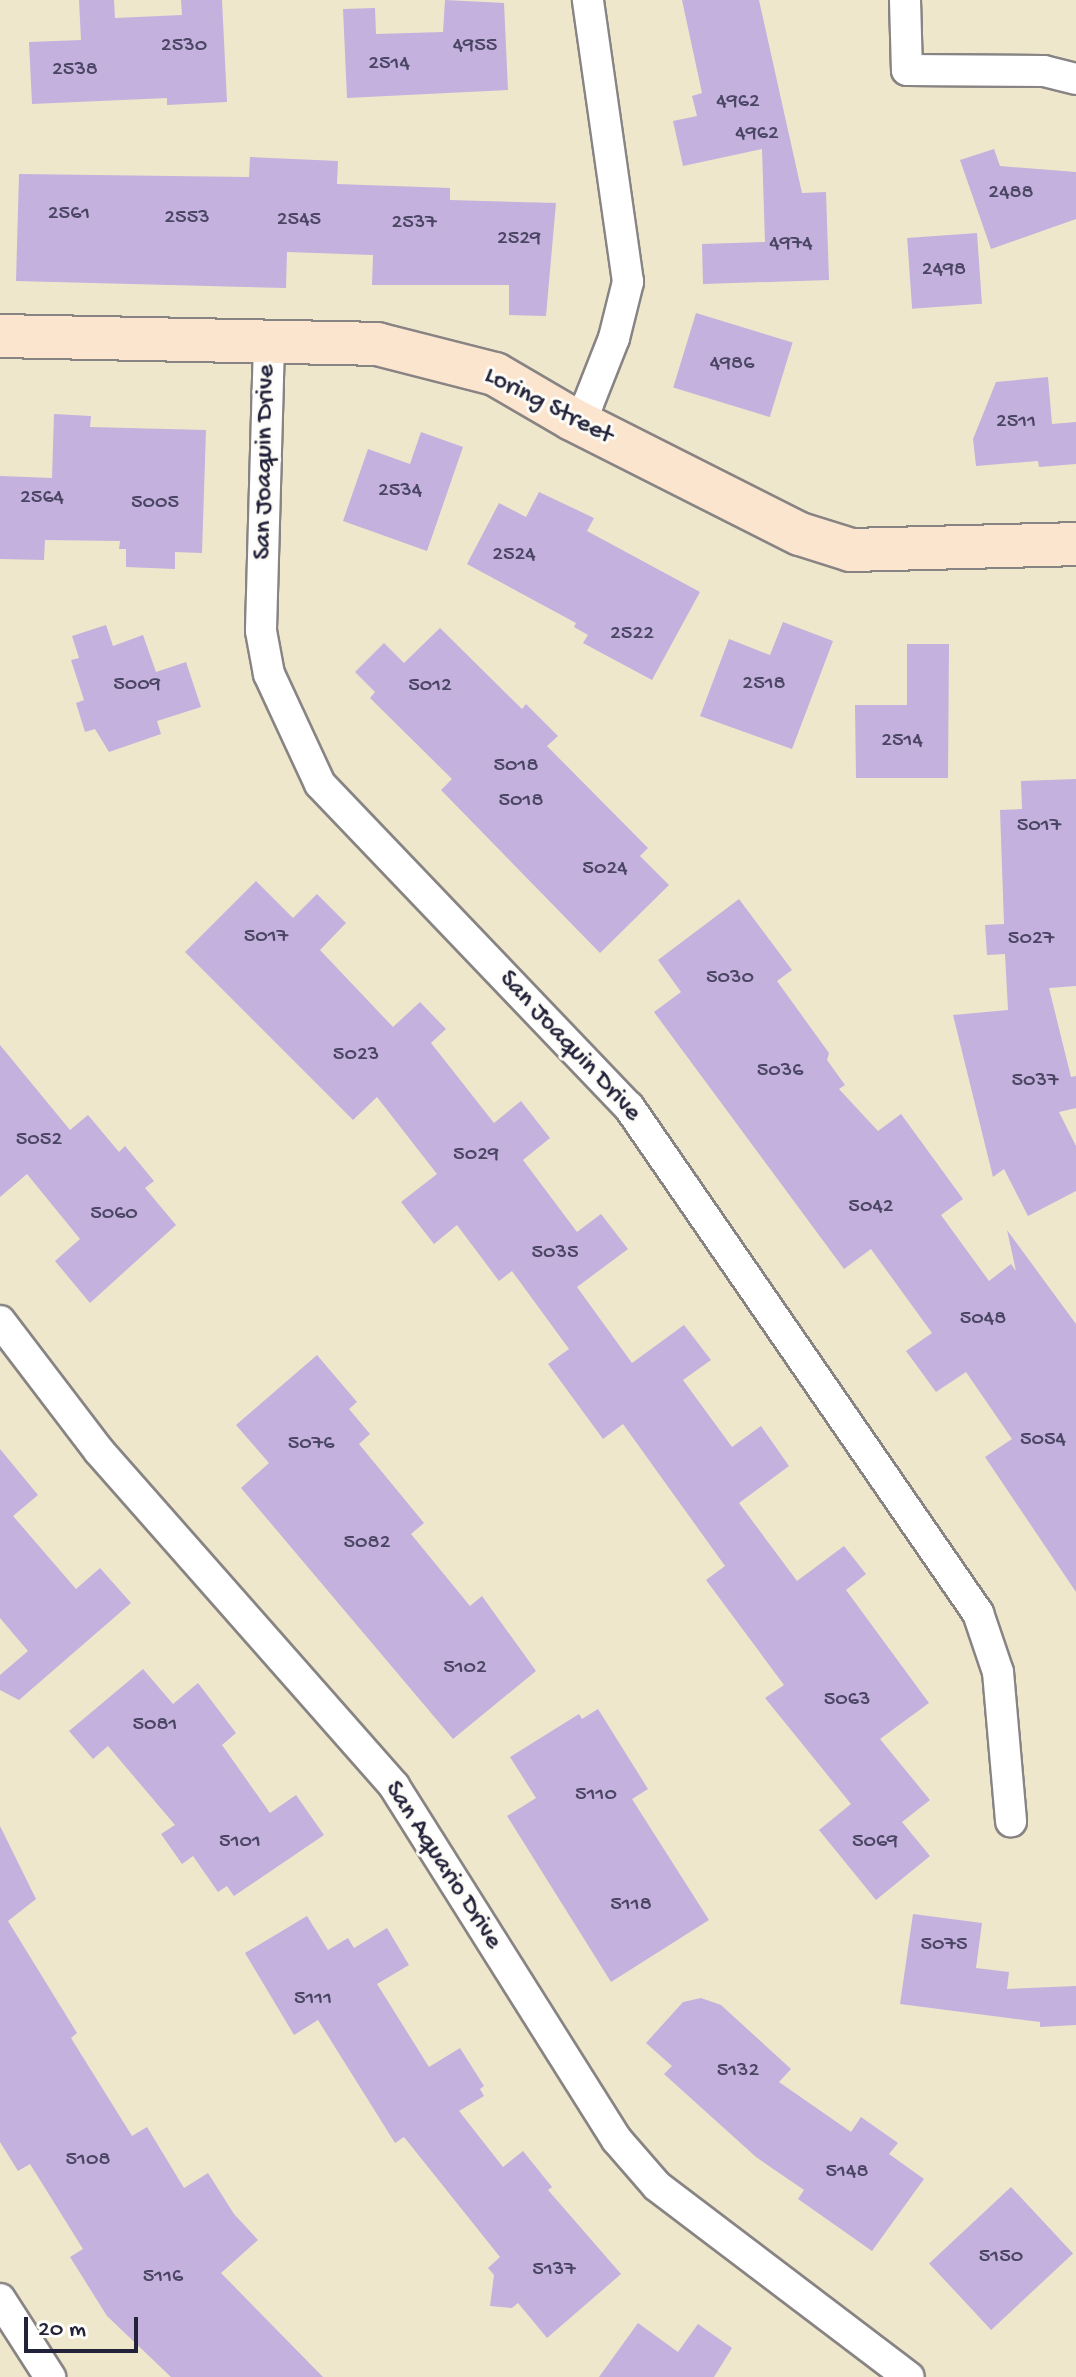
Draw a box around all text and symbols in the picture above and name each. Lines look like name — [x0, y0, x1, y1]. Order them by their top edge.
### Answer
house number: 2530 — [161, 34, 207, 60]
house number: 4955 — [453, 34, 497, 60]
house number: 2514 — [368, 52, 410, 78]
house number: 2538 — [52, 58, 98, 84]
house number: 4962 — [716, 90, 760, 116]
house number: 4962 — [735, 122, 779, 148]
house number: 2488 — [988, 181, 1034, 207]
house number: 2561 — [48, 202, 90, 228]
house number: 2553 — [164, 206, 210, 232]
house number: 2545 — [277, 208, 321, 234]
house number: 2537 — [391, 211, 437, 237]
house number: 2529 — [497, 227, 541, 253]
house number: 4974 — [769, 232, 813, 258]
house number: 2498 — [922, 258, 966, 284]
house number: 4986 — [710, 352, 754, 378]
street label: Loring Street — [478, 361, 618, 453]
street label: San Joaquin Drive — [249, 364, 283, 560]
house number: 2511 — [996, 410, 1036, 436]
house number: 2534 — [378, 479, 422, 505]
house number: 2564 — [20, 486, 64, 512]
house number: 5005 — [131, 491, 179, 517]
house number: 2524 — [492, 543, 536, 569]
house number: 2522 — [610, 622, 654, 648]
house number: 2518 — [742, 672, 786, 698]
house number: 5009 — [113, 673, 161, 699]
house number: 5012 — [408, 674, 452, 700]
house number: 2514 — [881, 729, 923, 755]
house number: 5018 — [494, 754, 538, 780]
house number: 5018 — [499, 789, 543, 815]
house number: 5017 — [1017, 814, 1061, 840]
house number: 5024 — [582, 857, 628, 883]
house number: 5017 — [244, 925, 288, 951]
house number: 5027 — [1008, 927, 1054, 953]
street label: San Joaquin Drive — [491, 965, 647, 1129]
house number: 5030 — [706, 966, 754, 992]
house number: 5023 — [333, 1043, 379, 1069]
house number: 5036 — [757, 1059, 803, 1085]
house number: 5037 — [1012, 1069, 1058, 1095]
house number: 5052 — [16, 1128, 62, 1154]
house number: 5029 — [453, 1143, 499, 1169]
house number: 5042 — [848, 1195, 894, 1221]
house number: 5060 — [90, 1202, 138, 1228]
house number: 5035 — [531, 1241, 579, 1267]
house number: 5048 — [960, 1307, 1006, 1333]
house number: 5054 — [1020, 1428, 1066, 1454]
house number: 5076 — [288, 1432, 334, 1458]
house number: 5082 — [344, 1531, 390, 1557]
house number: 5102 — [443, 1656, 487, 1682]
house number: 5063 — [824, 1688, 870, 1714]
house number: 5081 — [133, 1713, 177, 1739]
street label: San Aquario Drive — [376, 1776, 508, 1956]
house number: 5110 — [575, 1783, 617, 1809]
house number: 5101 — [219, 1830, 261, 1856]
house number: 5069 — [852, 1830, 898, 1856]
house number: 5118 — [610, 1893, 652, 1919]
house number: 5075 — [920, 1933, 968, 1959]
house number: 5111 — [294, 1987, 332, 2013]
house number: 5132 — [717, 2059, 759, 2085]
house number: 5108 — [66, 2148, 110, 2174]
house number: 5148 — [826, 2160, 868, 2186]
house number: 5150 — [979, 2245, 1023, 2271]
house number: 5137 — [532, 2258, 576, 2284]
house number: 5116 — [143, 2265, 183, 2291]
scale bar — [28, 2301, 142, 2351]
text: 20 m — [38, 2316, 86, 2345]

